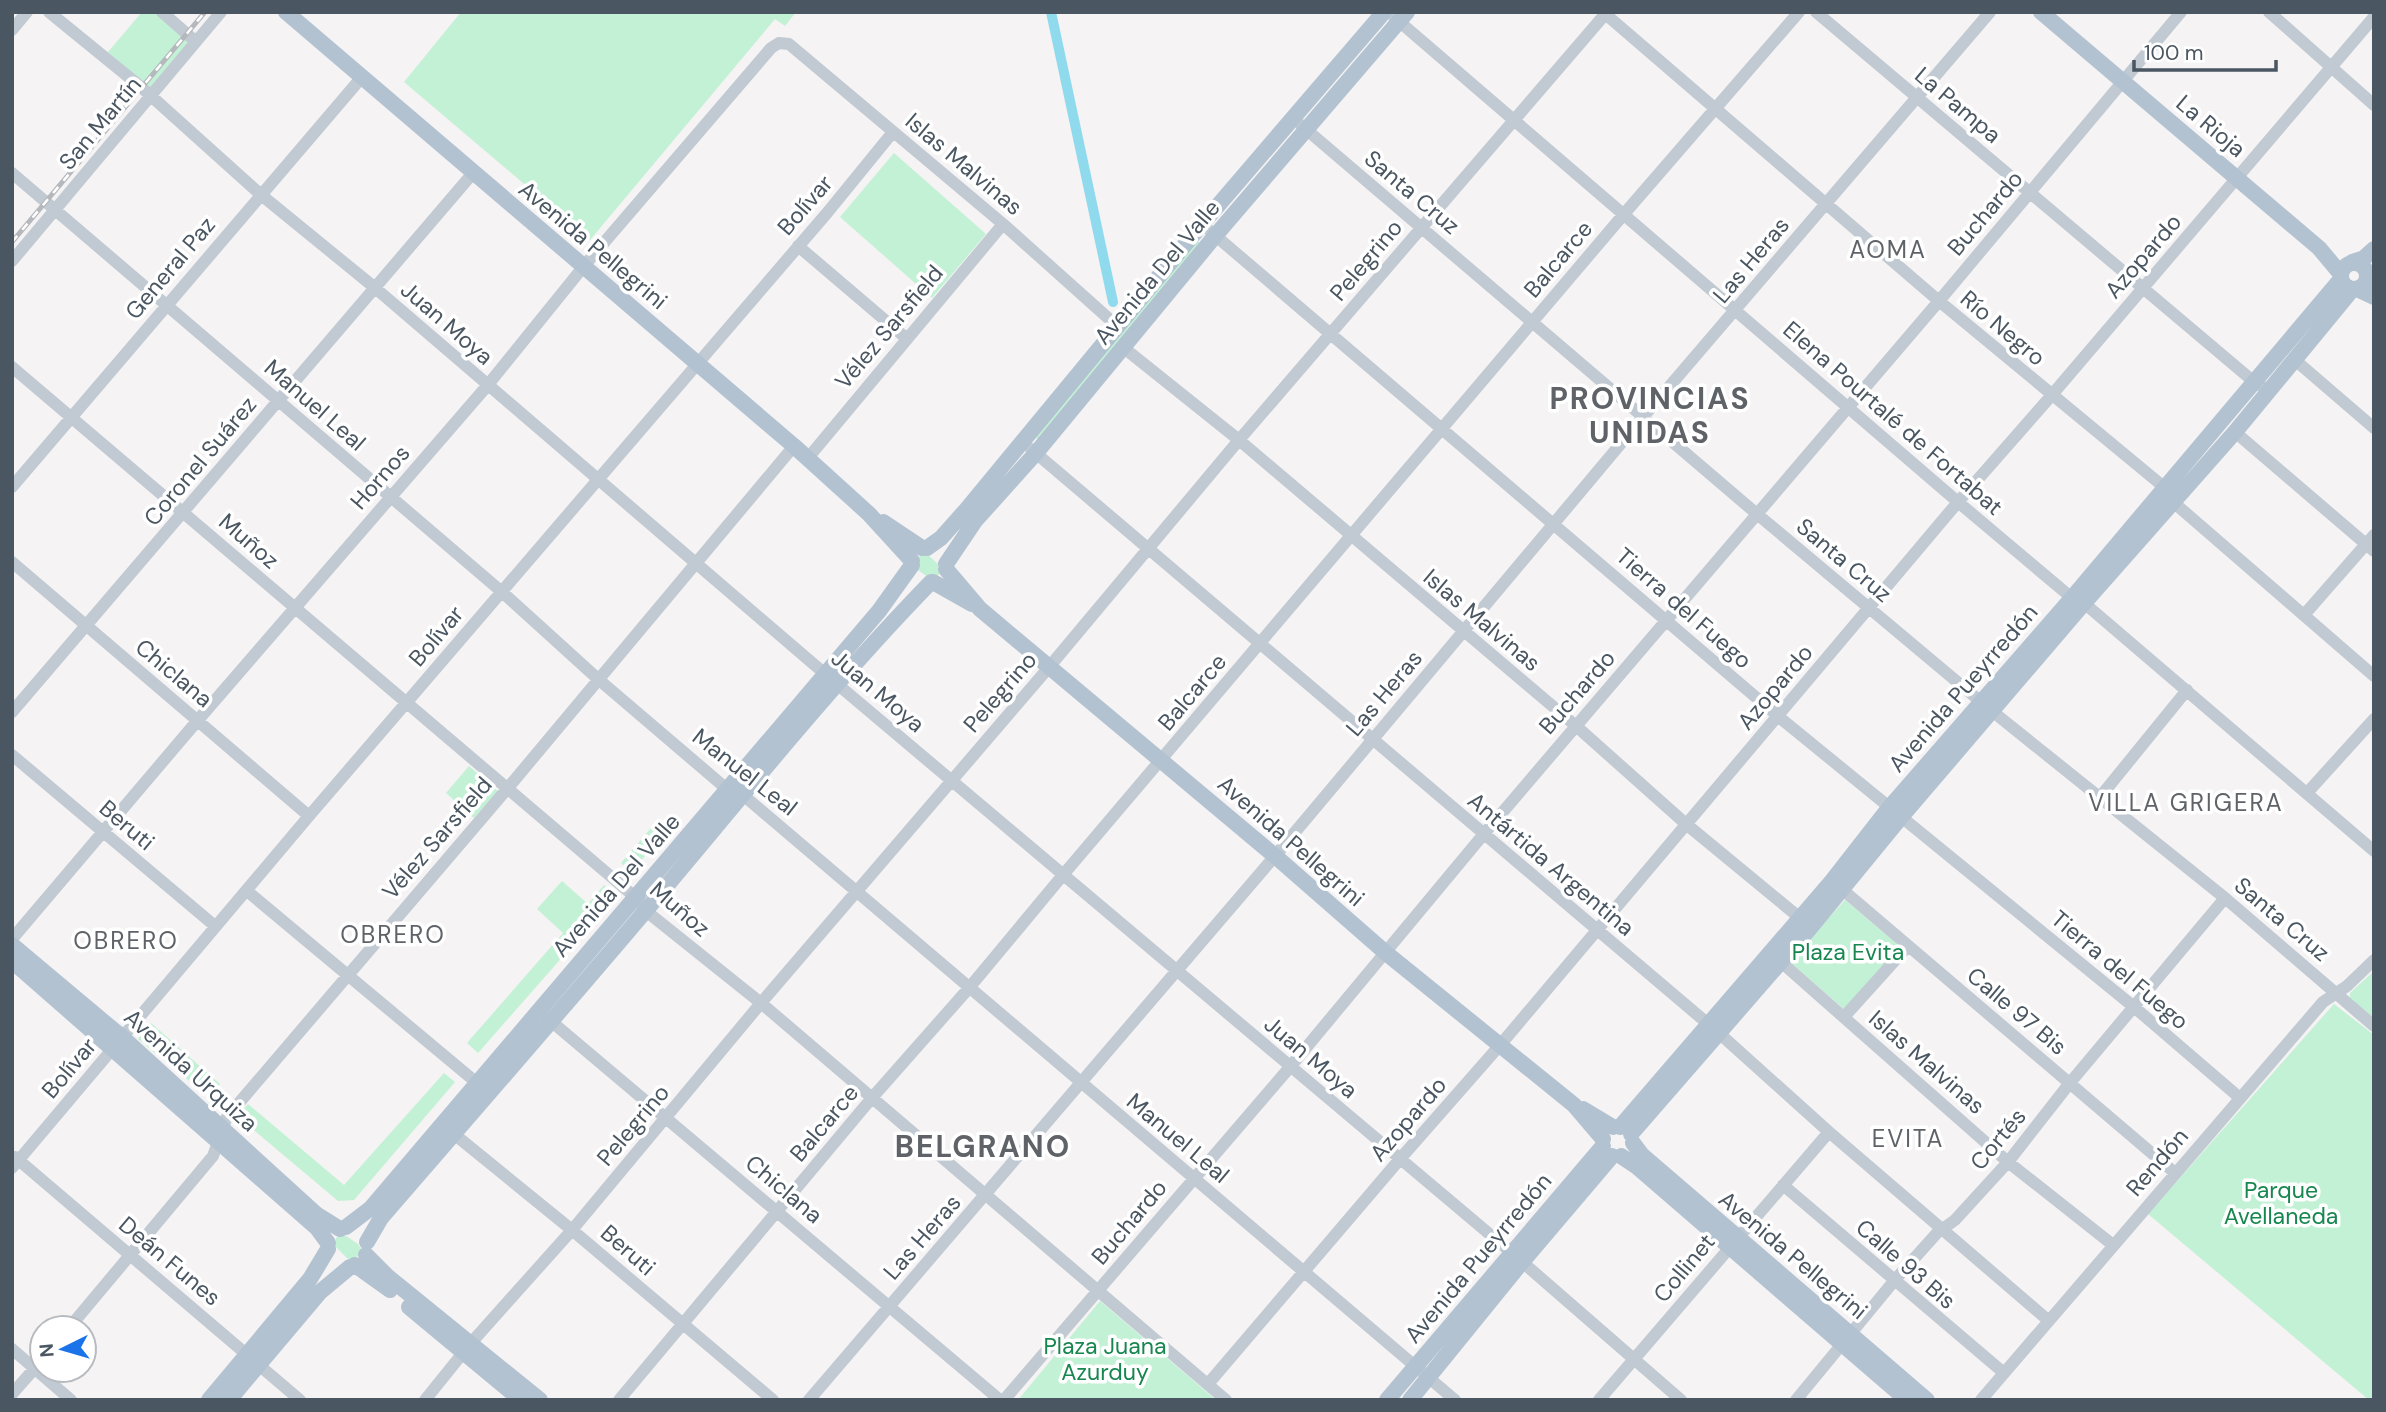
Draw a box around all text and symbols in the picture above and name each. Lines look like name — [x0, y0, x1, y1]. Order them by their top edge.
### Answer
scale bar — [2134, 28, 2276, 72]
text: 100 m — [2144, 39, 2204, 67]
street label: La Pampa — [1909, 60, 2007, 150]
street label: San Martín — [52, 70, 148, 176]
street label: La Rioja — [2170, 88, 2252, 164]
street label: Islas Malvinas — [899, 106, 1029, 222]
street label: Santa Cruz — [1358, 143, 1466, 241]
street label: Buchardo — [1941, 164, 2029, 262]
street label: Bolívar — [771, 169, 839, 241]
street label: Avenida Pellegrini — [512, 174, 674, 316]
street label: Avenida Del Valle — [1087, 193, 1227, 351]
street label: Azopardo — [2098, 207, 2188, 305]
street label: General Paz — [118, 211, 222, 325]
street label: Las Heras — [1706, 211, 1796, 309]
street label: Pelegrino — [1323, 213, 1409, 307]
street label: Balcarce — [1517, 214, 1599, 304]
district label: AOMA — [1849, 234, 1927, 265]
street label: Vélez Sarsfield — [828, 259, 950, 395]
street label: Juan Moya — [394, 275, 500, 371]
street label: Río Negro — [1954, 284, 2052, 372]
street label: Elena Pourtalé de Fortabat — [1777, 314, 2009, 522]
street label: Manuel Leal — [258, 353, 372, 457]
district label: PROVINCIAS UNIDAS — [1549, 379, 1751, 452]
street label: Coronel Suárez — [137, 390, 263, 532]
street label: Hornos — [344, 438, 416, 516]
street label: Muñoz — [213, 507, 285, 575]
street label: Santa Cruz — [1790, 511, 1898, 609]
street label: Tierra del Fuego — [1610, 541, 1758, 675]
street label: Islas Malvinas — [1417, 562, 1547, 678]
street label: Avenida Pueyrredón — [1882, 598, 2044, 778]
street label: Bolívar — [402, 599, 470, 673]
street label: Chiclana — [129, 632, 219, 714]
street label: Azopardo — [1731, 638, 1819, 736]
street label: Juan Moya — [825, 643, 931, 739]
street label: Las Heras — [1339, 644, 1429, 742]
street label: Buchardo — [1532, 644, 1622, 740]
street label: Pelegrino — [957, 645, 1043, 739]
street label: Balcarce — [1151, 647, 1233, 737]
street label: Manuel Leal — [687, 722, 803, 822]
street label: Avenida Pellegrini — [1211, 769, 1371, 913]
street label: Vélez Sarsfield — [375, 770, 499, 906]
street label: Antártida Argentina — [1461, 785, 1641, 943]
district label: VILLA GRIGERA — [2088, 787, 2284, 818]
street label: Beruti — [93, 793, 161, 857]
street label: Avenida Del Valle — [545, 807, 687, 963]
street label: Santa Cruz — [2228, 870, 2336, 968]
street label: Muñoz — [644, 875, 716, 943]
street label: Tierra del Fuego — [2045, 904, 2195, 1036]
district label: OBRERO — [340, 919, 446, 950]
district label: OBRERO — [73, 925, 179, 956]
park label: Plaza Evita — [1792, 937, 1904, 967]
street label: Calle 97 Bis — [1961, 960, 2073, 1062]
street label: Avenida Urquiza — [118, 1002, 264, 1138]
street label: Islas Malvinas — [1863, 1003, 1991, 1121]
street label: Juan Moya — [1258, 1009, 1364, 1105]
street label: Bolívar — [35, 1031, 103, 1105]
street label: Azopardo — [1363, 1070, 1453, 1168]
street label: Pelegrino — [590, 1078, 676, 1172]
street label: Balcarce — [783, 1078, 865, 1168]
street label: Manuel Leal — [1121, 1086, 1235, 1190]
street label: Cortés — [1963, 1102, 2033, 1176]
street label: Rendón — [2119, 1122, 2195, 1202]
district label: EVITA — [1872, 1123, 1944, 1154]
district label: BELGRANO — [895, 1127, 1071, 1166]
street label: Chiclana — [739, 1148, 829, 1230]
street label: Avenida Pueyrredón — [1398, 1167, 1558, 1349]
street label: Buchardo — [1085, 1173, 1173, 1271]
park label: Parque Avellaneda — [2224, 1175, 2338, 1231]
street label: Avenida Pellegrini — [1712, 1184, 1874, 1326]
street label: Las Heras — [877, 1188, 967, 1286]
street label: Deán Funes — [113, 1210, 227, 1312]
street label: Calle 93 Bis — [1850, 1212, 1962, 1316]
street label: Beruti — [594, 1218, 662, 1282]
street label: Collinet — [1647, 1227, 1721, 1309]
north arrow — [28, 1314, 98, 1384]
park label: Plaza Juana Azurduy — [1043, 1331, 1167, 1387]
text: N — [34, 1342, 60, 1358]

